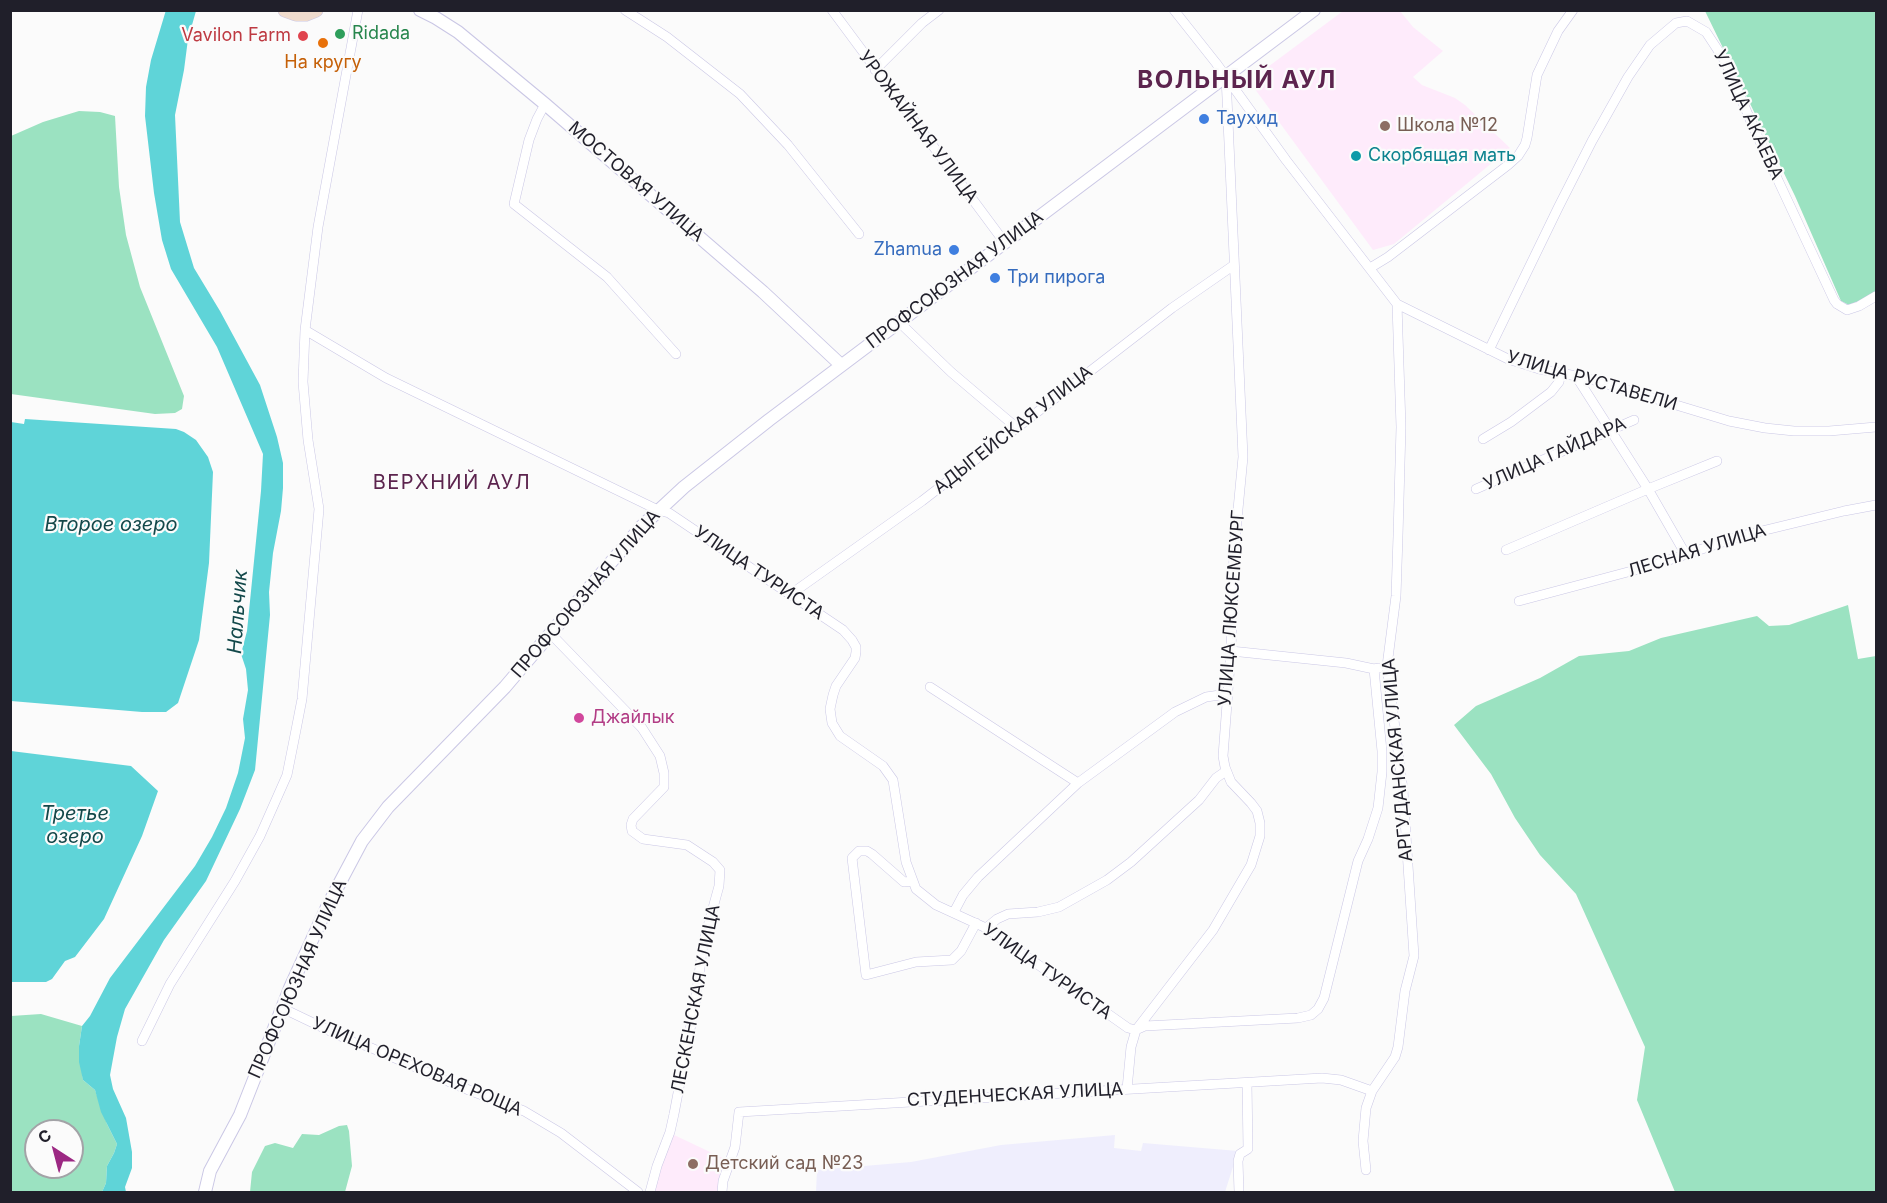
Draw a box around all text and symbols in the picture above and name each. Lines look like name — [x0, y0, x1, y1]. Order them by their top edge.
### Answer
place label: Ridada — [352, 23, 410, 45]
place label: Vavilon Farm — [181, 25, 291, 47]
marker: Ridada — [333, 27, 347, 41]
marker: Vavilon Farm — [296, 29, 310, 43]
marker: На кругу — [316, 36, 330, 50]
street label: УРОЖАЙНАЯ УЛИЦА — [854, 47, 982, 207]
street label: УЛИЦА АКАЕВА — [1708, 47, 1788, 183]
place label: На кругу — [284, 52, 362, 74]
district label: ВОЛЬНЫЙ АУЛ — [1137, 67, 1337, 95]
place label: Таухид — [1216, 108, 1278, 130]
marker: Таухид — [1197, 112, 1211, 126]
place label: Школа №12 — [1397, 115, 1498, 137]
street label: МОСТОВАЯ УЛИЦА — [564, 117, 708, 247]
marker: Школа №12 — [1378, 119, 1392, 133]
place label: Скорбящая мать — [1368, 145, 1516, 167]
marker: Скорбящая мать — [1349, 149, 1363, 163]
street label: ПРОФСОЮЗНАЯ УЛИЦА — [862, 206, 1048, 354]
place label: Zhamua — [873, 239, 942, 261]
marker: Zhamua — [947, 243, 961, 257]
place label: Три пирога — [1007, 267, 1105, 289]
marker: Три пирога — [988, 271, 1002, 285]
street label: УЛИЦА РУСТАВЕЛИ — [1504, 346, 1680, 416]
street label: АДЫГЕЙСКАЯ УЛИЦА — [929, 361, 1097, 499]
street label: УЛИЦА ГАЙДАРА — [1481, 413, 1629, 495]
district label: ВЕРХНИЙ АУЛ — [373, 471, 531, 495]
street label: ПРОФСОЮЗНАЯ УЛИЦА — [507, 505, 665, 683]
street label: УЛИЦА ЛЮКСЕМБУРГ — [1214, 509, 1250, 707]
water label: Второе озеро — [44, 513, 178, 537]
street label: ЛЕСНАЯ УЛИЦА — [1625, 520, 1769, 582]
street label: УЛИЦА ТУРИСТА — [690, 521, 828, 625]
water label: Нальчик — [223, 569, 253, 655]
street label: АРГУДАНСКАЯ УЛИЦА — [1378, 657, 1418, 863]
place label: Джайлык — [591, 707, 674, 729]
marker: Джайлык — [572, 711, 586, 725]
water label: Третье озеро — [41, 802, 109, 849]
street label: ПРОФСОЮЗНАЯ УЛИЦА — [244, 876, 352, 1082]
street label: ЛЕСКЕНСКАЯ УЛИЦА — [667, 903, 725, 1095]
street label: УЛИЦА ТУРИСТА — [978, 919, 1116, 1025]
street label: УЛИЦА ОРЕХОВАЯ РОЩА — [309, 1013, 525, 1121]
street label: СТУДЕНЧЕСКАЯ УЛИЦА — [906, 1079, 1124, 1111]
north arrow — [24, 1119, 84, 1179]
text: С — [34, 1124, 55, 1148]
place label: Детский сад №23 — [705, 1153, 863, 1175]
marker: Детский сад №23 — [686, 1157, 700, 1171]

